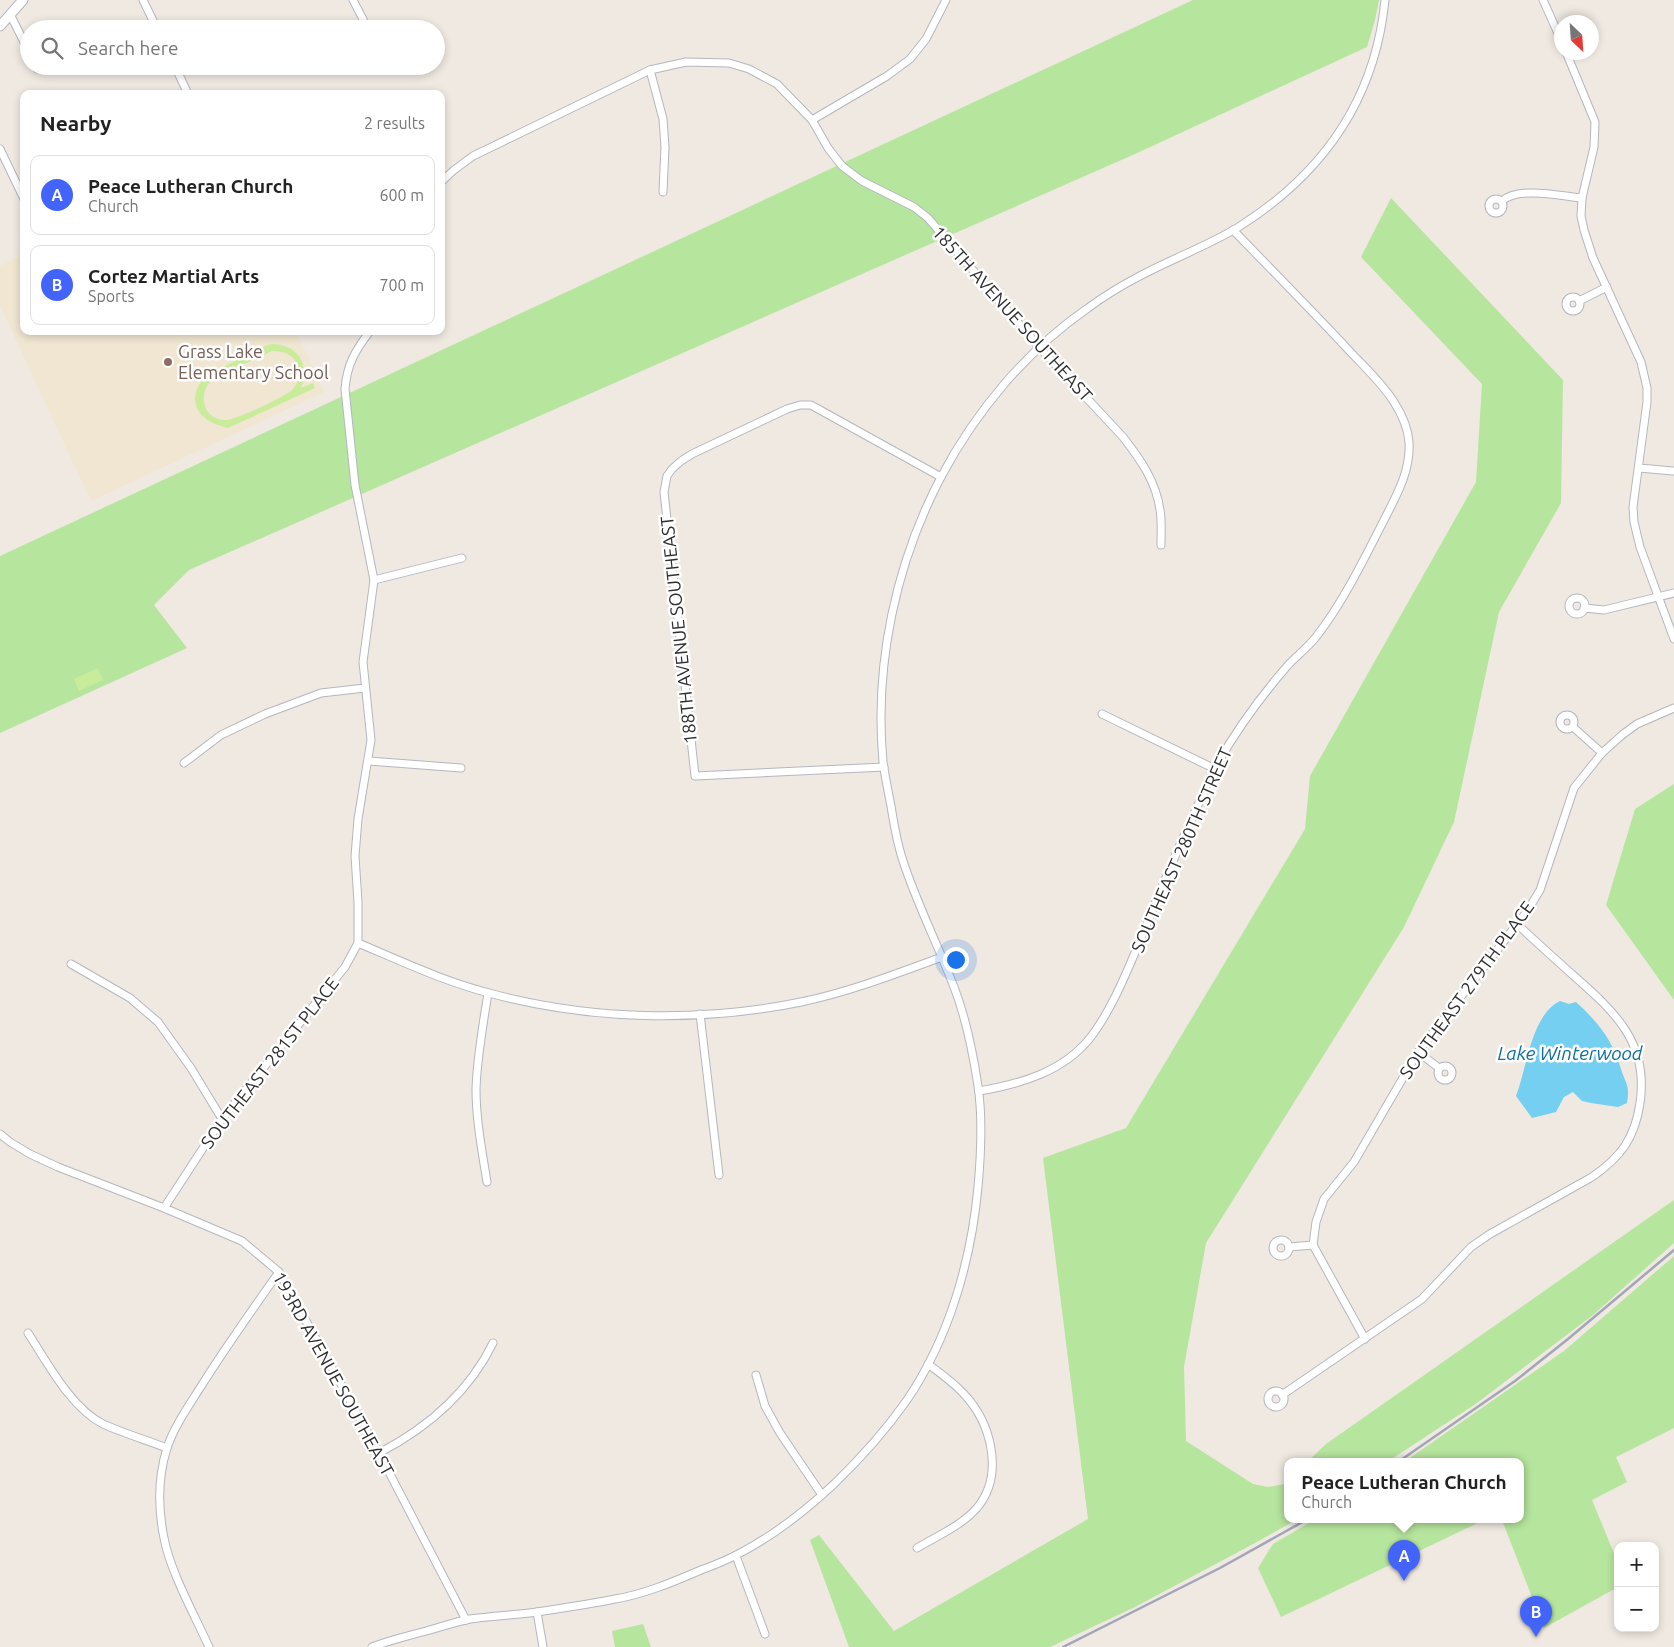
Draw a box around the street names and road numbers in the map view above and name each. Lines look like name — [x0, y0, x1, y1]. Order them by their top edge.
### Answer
street label: 185TH AVENUE SOUTHEAST — [929, 222, 1097, 405]
street label: 188TH AVENUE SOUTHEAST — [656, 515, 700, 745]
street label: SOUTHEAST 280TH STREET — [1127, 744, 1235, 955]
street label: SOUTHEAST 279TH PLACE — [1395, 897, 1537, 1082]
street label: SOUTHEAST 281ST PLACE — [196, 973, 342, 1152]
street label: 193RD AVENUE SOUTHEAST — [269, 1268, 398, 1479]

